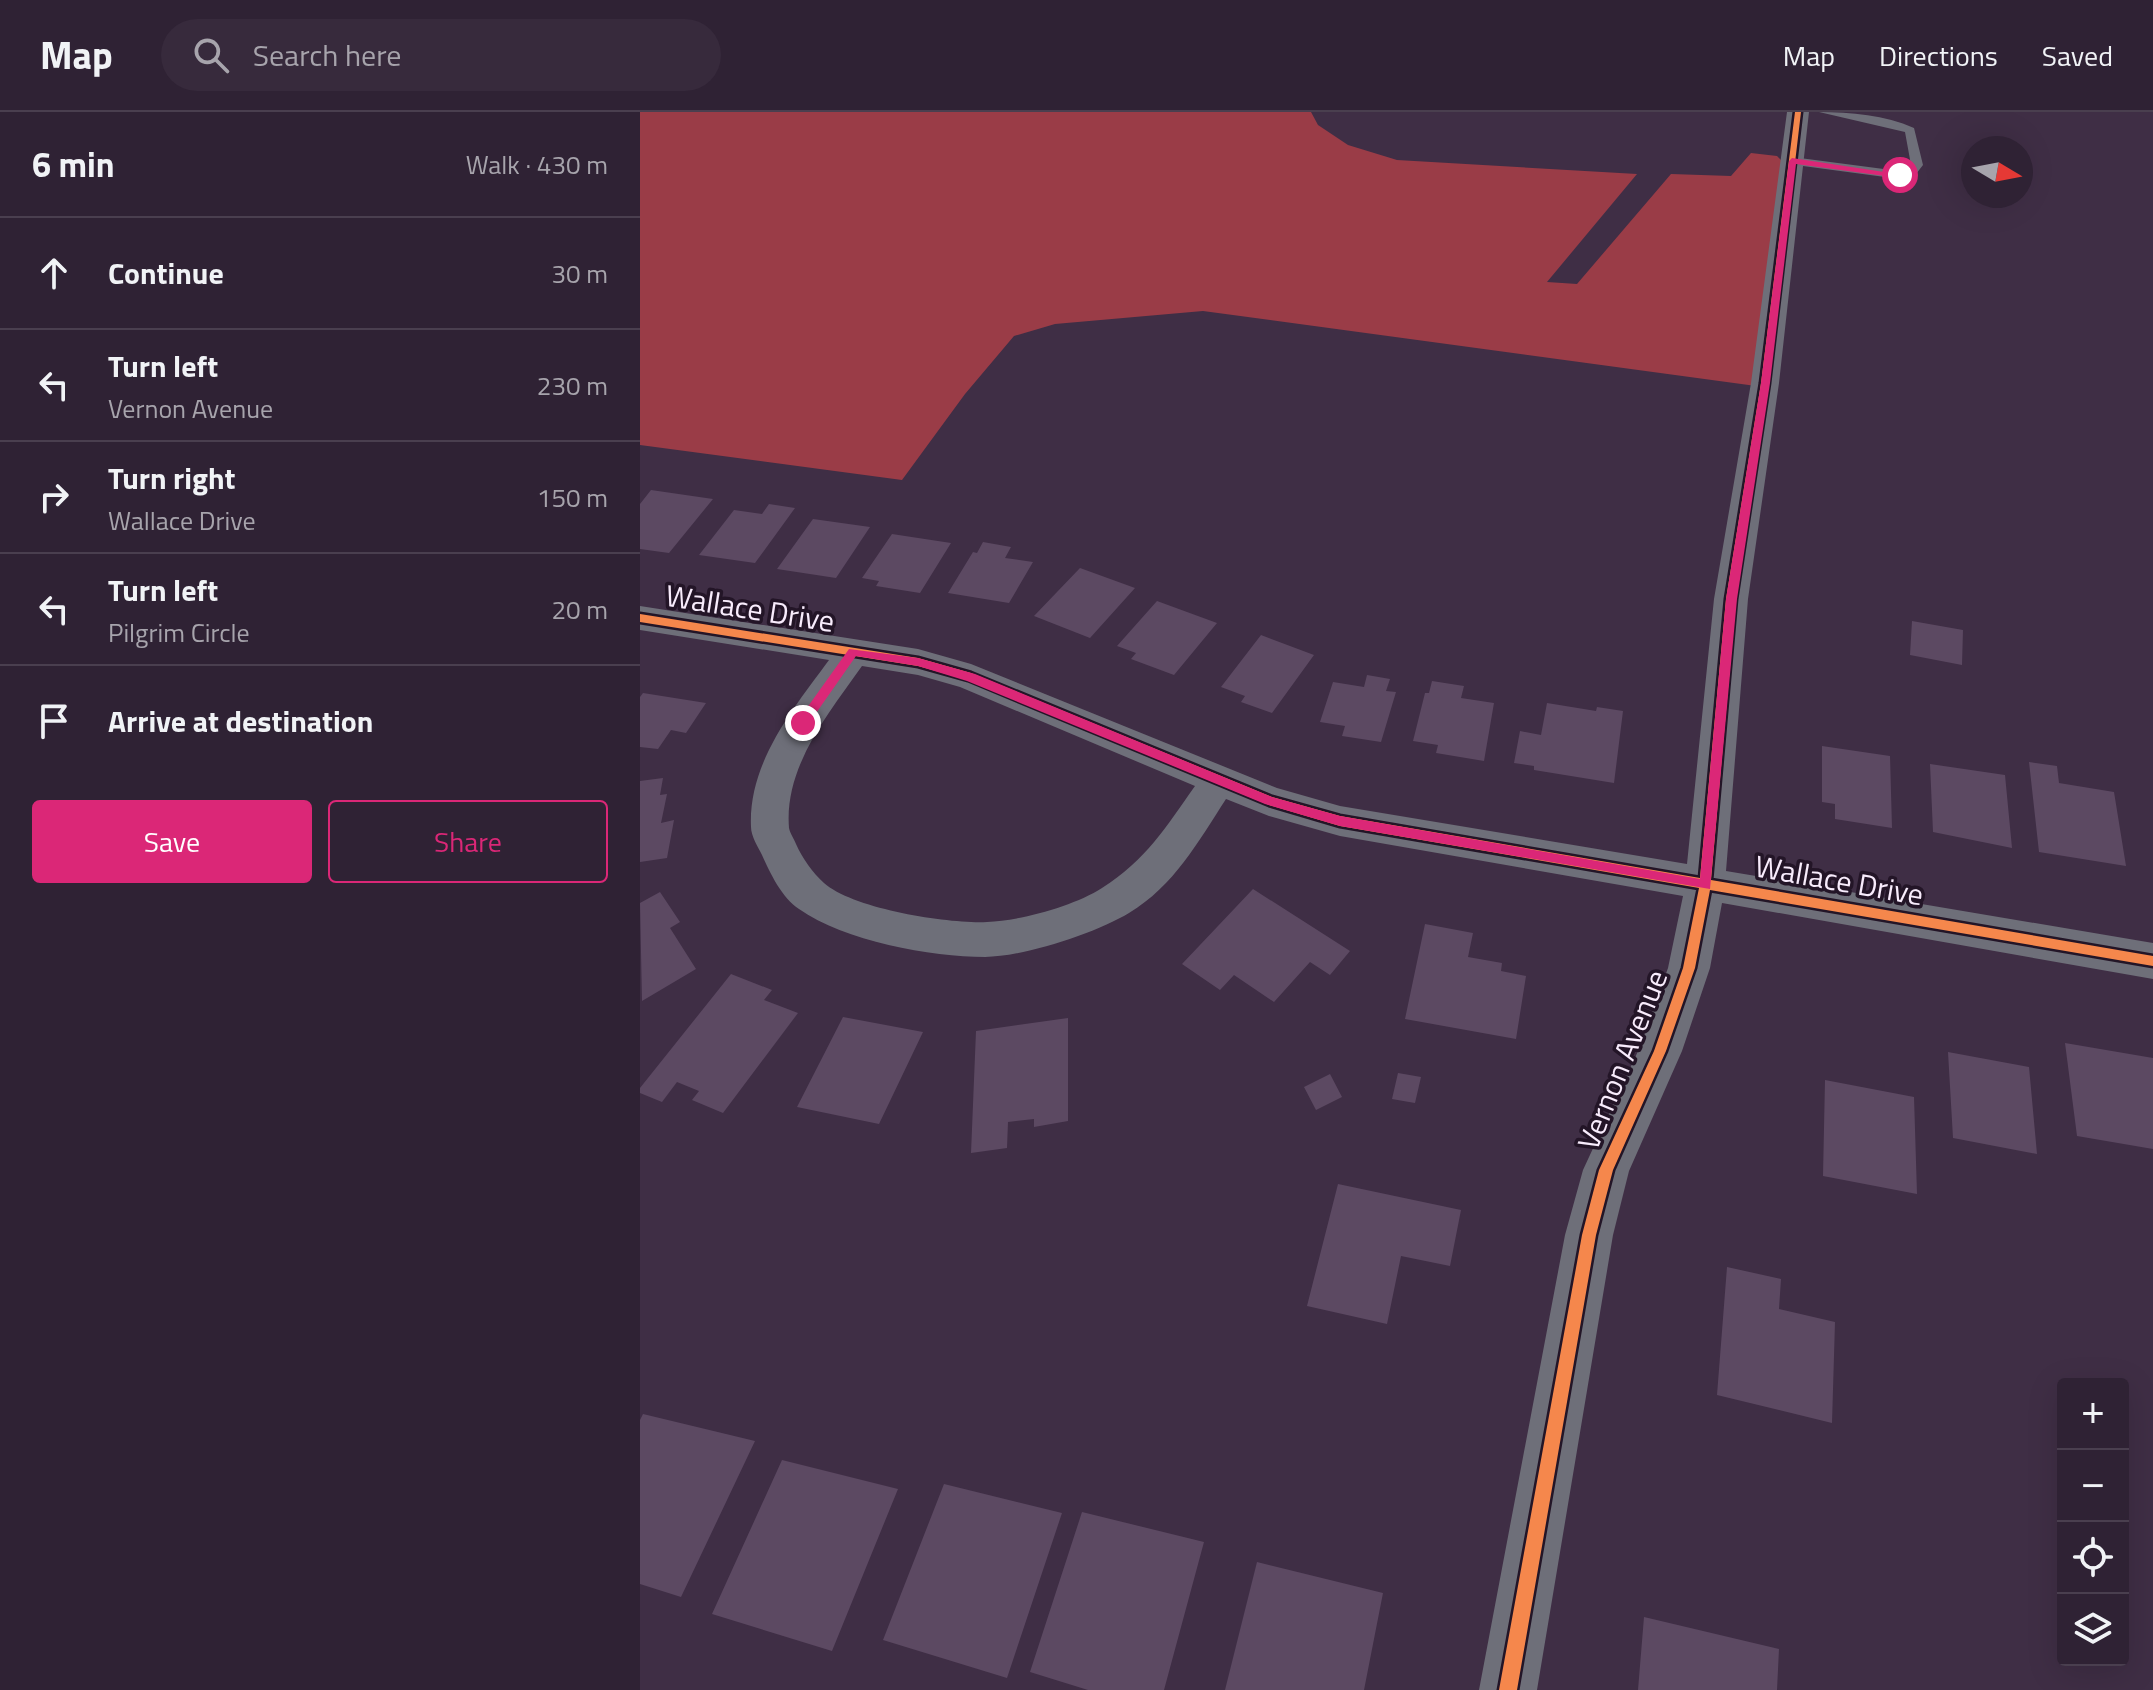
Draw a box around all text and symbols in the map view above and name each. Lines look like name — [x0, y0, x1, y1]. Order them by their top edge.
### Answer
search box — [161, 19, 721, 91]
text: Map — [40, 26, 113, 84]
text: Search here — [253, 32, 402, 78]
icon: search — [189, 33, 233, 77]
text: Map — [1783, 34, 1835, 77]
text: Directions — [1879, 34, 1998, 77]
text: Saved — [2042, 34, 2113, 77]
north arrow — [1961, 136, 2033, 208]
text: 6 min — [32, 138, 115, 190]
text: Walk · 430 m — [466, 145, 608, 184]
route start — [1882, 157, 1918, 193]
text: Continue — [108, 250, 224, 296]
icon: ahead — [32, 251, 76, 295]
text: 30 m — [551, 254, 608, 293]
text: Turn left — [108, 343, 218, 389]
icon: left — [32, 363, 76, 407]
text: 230 m — [537, 366, 608, 405]
text: Vernon Avenue — [108, 389, 273, 428]
text: Turn right — [108, 455, 236, 501]
icon: right — [32, 475, 76, 519]
text: 150 m — [537, 478, 608, 517]
text: Wallace Drive — [108, 501, 256, 540]
text: Turn left — [108, 567, 218, 613]
street label: Wallace Drive — [662, 572, 838, 644]
icon: left — [32, 587, 76, 631]
text: 20 m — [551, 590, 608, 629]
text: Pilgrim Circle — [108, 613, 250, 652]
text: Arrive at destination — [108, 698, 373, 744]
icon: arrive — [32, 699, 76, 743]
route end — [785, 705, 821, 741]
button: Save — [32, 800, 312, 883]
button: Share — [328, 800, 608, 883]
street label: Wallace Drive — [1751, 843, 1927, 917]
street label: Vernon Avenue — [1565, 963, 1679, 1157]
map controls — [2057, 1378, 2129, 1666]
button: + — [2057, 1378, 2129, 1450]
button: − — [2057, 1450, 2129, 1522]
button: locate — [2057, 1522, 2129, 1594]
button: layers — [2057, 1594, 2129, 1666]

